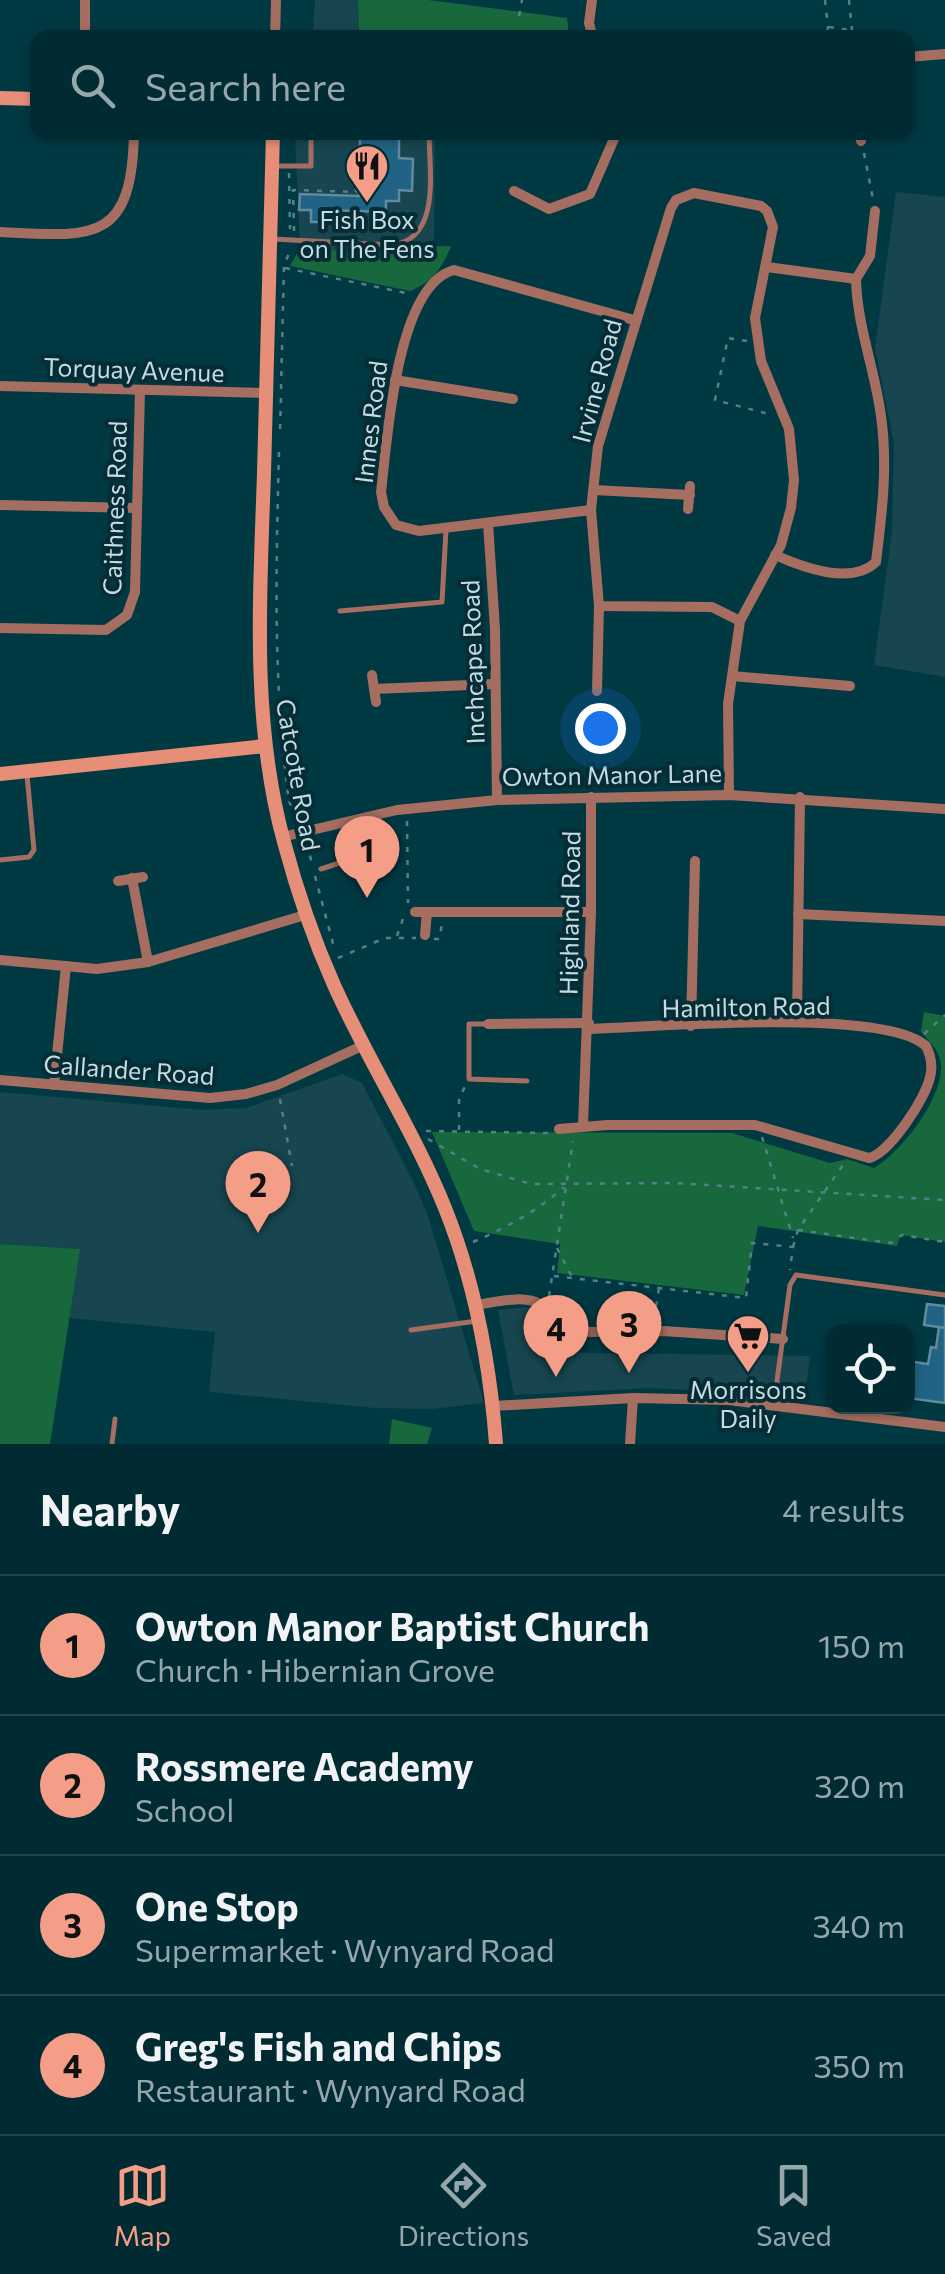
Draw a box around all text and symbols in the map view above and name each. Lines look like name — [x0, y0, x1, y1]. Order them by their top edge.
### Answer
search box — [30, 30, 915, 140]
icon: search — [65, 58, 120, 113]
text: Search here — [145, 62, 346, 109]
restaurant icon: Fish Box on The Fens — [344, 143, 390, 204]
place label: Fish Box on The Fens — [299, 204, 435, 263]
street label: Irvine Road — [565, 316, 627, 446]
street label: Torquay Avenue — [43, 351, 225, 387]
street label: Innes Road — [348, 359, 392, 485]
street label: Caithness Road — [96, 420, 132, 596]
street label: Inchcape Road — [454, 579, 490, 745]
street label: Catcote Road — [271, 696, 327, 853]
your location — [575, 703, 626, 754]
street label: Owton Manor Lane — [502, 757, 722, 791]
pin: 1 — [334, 816, 400, 898]
street label: Highland Road — [553, 831, 585, 995]
street label: Hamilton Road — [661, 990, 831, 1022]
street label: Callander Road — [43, 1048, 215, 1090]
pin: 2 — [226, 1150, 290, 1233]
pin: 3 — [596, 1290, 662, 1373]
pin: 4 — [524, 1294, 588, 1377]
supermarket icon: Morrisons Daily — [725, 1313, 771, 1374]
map controls — [825, 1324, 915, 1414]
button: locate — [825, 1324, 915, 1414]
place label: Morrisons Daily — [689, 1374, 807, 1433]
text: Nearby — [40, 1483, 180, 1535]
text: 4 results — [782, 1489, 905, 1529]
text: Owton Manor Baptist Church — [135, 1602, 649, 1649]
text: 1 — [65, 1625, 80, 1665]
text: 150 m — [818, 1625, 905, 1665]
text: Church · Hibernian Grove — [135, 1649, 495, 1689]
text: Rossmere Academy — [135, 1742, 474, 1789]
text: 2 — [63, 1765, 82, 1805]
text: 320 m — [814, 1765, 905, 1805]
text: School — [135, 1789, 234, 1829]
text: One Stop — [135, 1882, 299, 1929]
text: 3 — [63, 1905, 82, 1945]
text: 340 m — [813, 1905, 905, 1945]
text: Supermarket · Wynyard Road — [135, 1929, 555, 1969]
text: Greg's Fish and Chips — [135, 2022, 502, 2069]
text: 4 — [63, 2045, 82, 2085]
text: 350 m — [813, 2045, 905, 2085]
text: Restaurant · Wynyard Road — [135, 2069, 526, 2109]
tab: Map — [113, 2158, 171, 2252]
tab: Directions — [398, 2158, 529, 2252]
tab: Saved — [756, 2158, 832, 2252]

